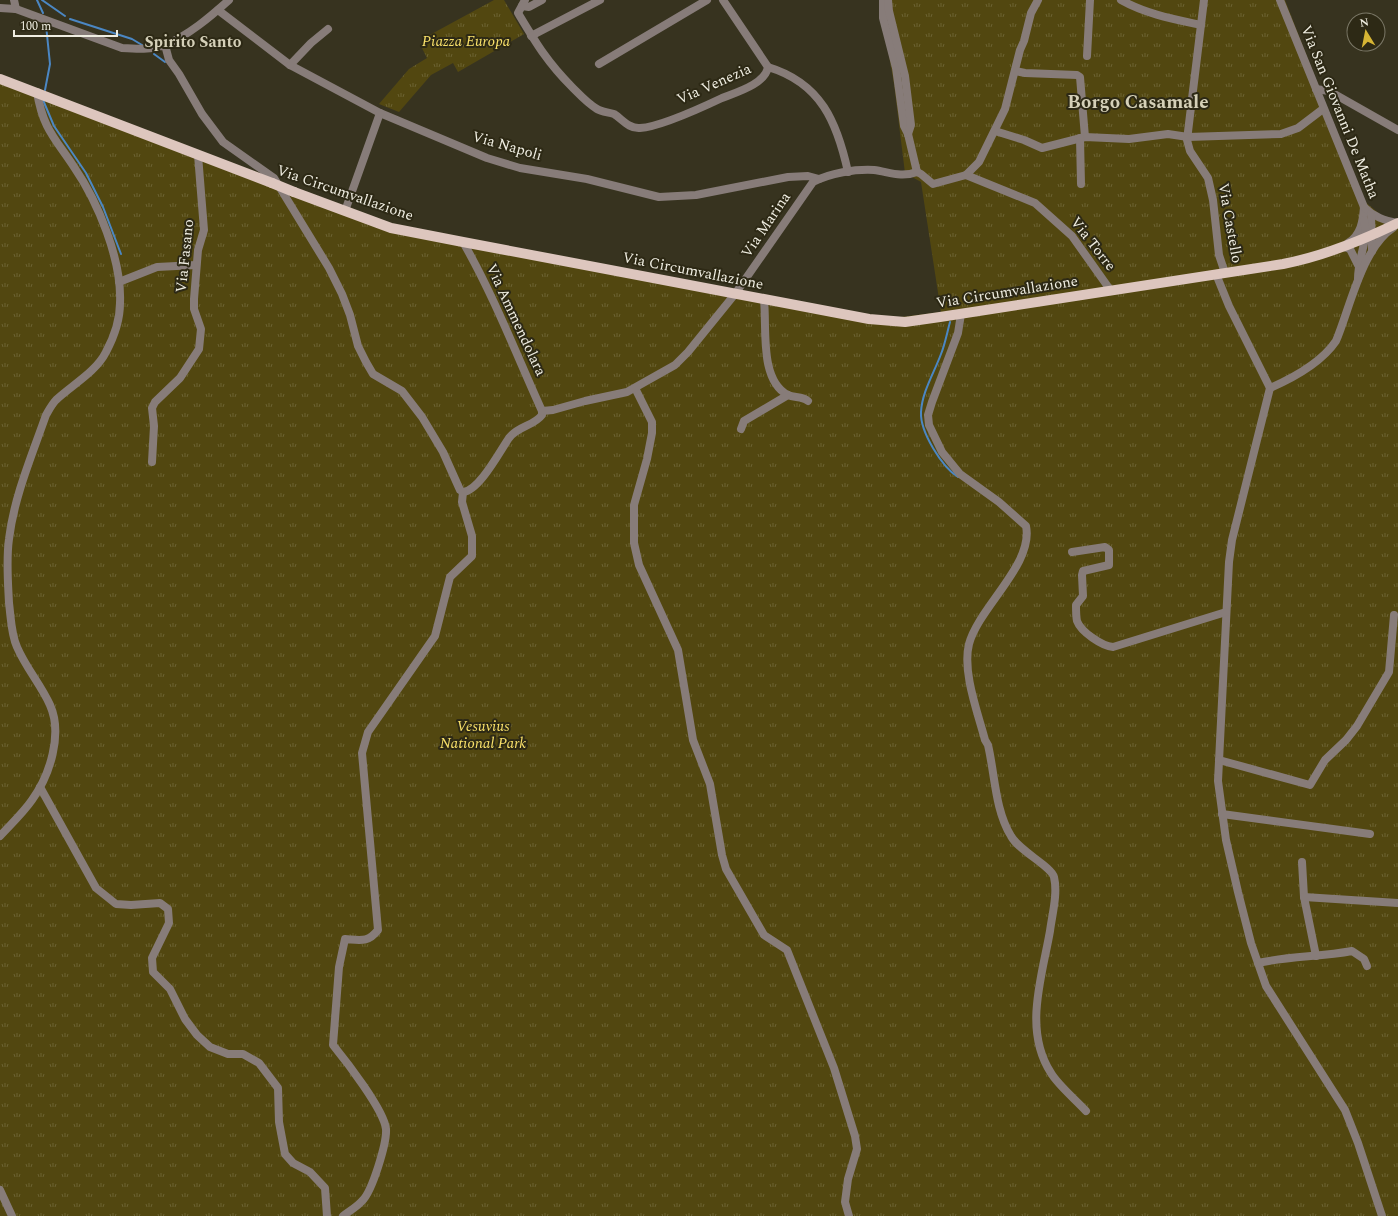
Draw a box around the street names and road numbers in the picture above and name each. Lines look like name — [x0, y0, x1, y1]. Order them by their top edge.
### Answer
street label: Via San Giovanni De Matha — [1295, 22, 1386, 203]
street label: Via Venezia — [673, 57, 756, 111]
street label: Via Napoli — [469, 125, 545, 167]
street label: Via Circumvallazione — [274, 159, 416, 227]
street label: Via Castello — [1212, 181, 1248, 265]
street label: Via Marina — [735, 187, 797, 263]
street label: Via Torre — [1064, 212, 1122, 276]
street label: Via Fasano — [170, 218, 200, 294]
street label: Via Circumvallazione — [620, 246, 766, 296]
street label: Via Ammendolara — [480, 260, 552, 381]
street label: Via Circumvallazione — [934, 269, 1080, 315]

